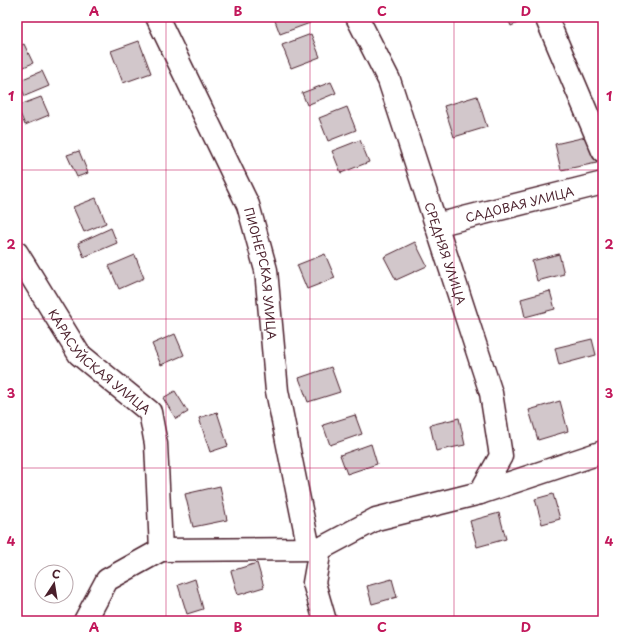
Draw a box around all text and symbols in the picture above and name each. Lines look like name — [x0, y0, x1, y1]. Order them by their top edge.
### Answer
text: A — [89, 1, 99, 20]
text: B — [234, 1, 243, 20]
text: C — [377, 1, 387, 20]
text: D — [521, 1, 531, 20]
text: 1 — [8, 86, 14, 105]
text: 1 — [606, 86, 612, 105]
street label: САДОВАЯ УЛИЦА — [463, 182, 576, 226]
street label: СРЕДНЯЯ УЛИЦА — [420, 200, 471, 307]
street label: ПИОНЕРСКАЯ УЛИЦА — [240, 205, 281, 341]
text: 2 — [6, 234, 16, 253]
text: 2 — [604, 234, 614, 253]
street label: КАРАСУЙСКАЯ УЛИЦА — [44, 305, 155, 418]
text: 3 — [7, 383, 16, 402]
text: 3 — [605, 383, 614, 402]
text: 4 — [7, 531, 16, 550]
text: 4 — [605, 531, 614, 550]
north arrow — [34, 564, 74, 604]
text: С — [50, 565, 62, 583]
text: A — [89, 617, 99, 636]
text: B — [234, 617, 243, 636]
text: C — [377, 617, 387, 636]
text: D — [521, 617, 531, 636]

